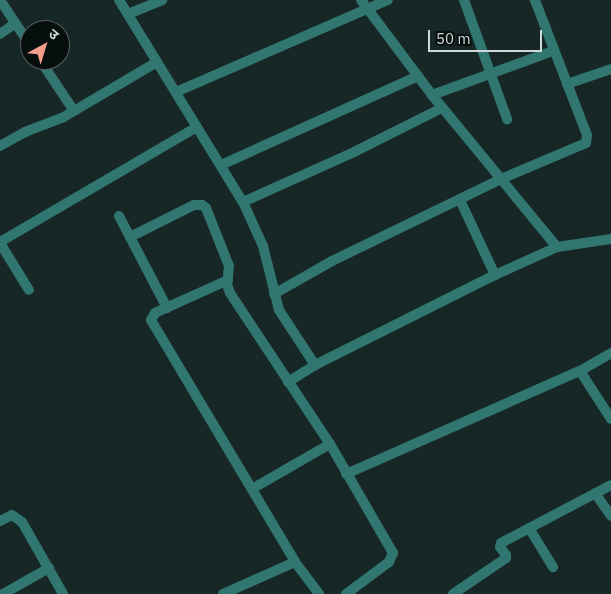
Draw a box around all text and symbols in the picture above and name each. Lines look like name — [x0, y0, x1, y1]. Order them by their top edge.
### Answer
north arrow — [20, 20, 70, 70]
scale bar — [431, 20, 545, 52]
text: उ — [45, 25, 63, 44]
text: 50 m — [436, 29, 471, 48]

